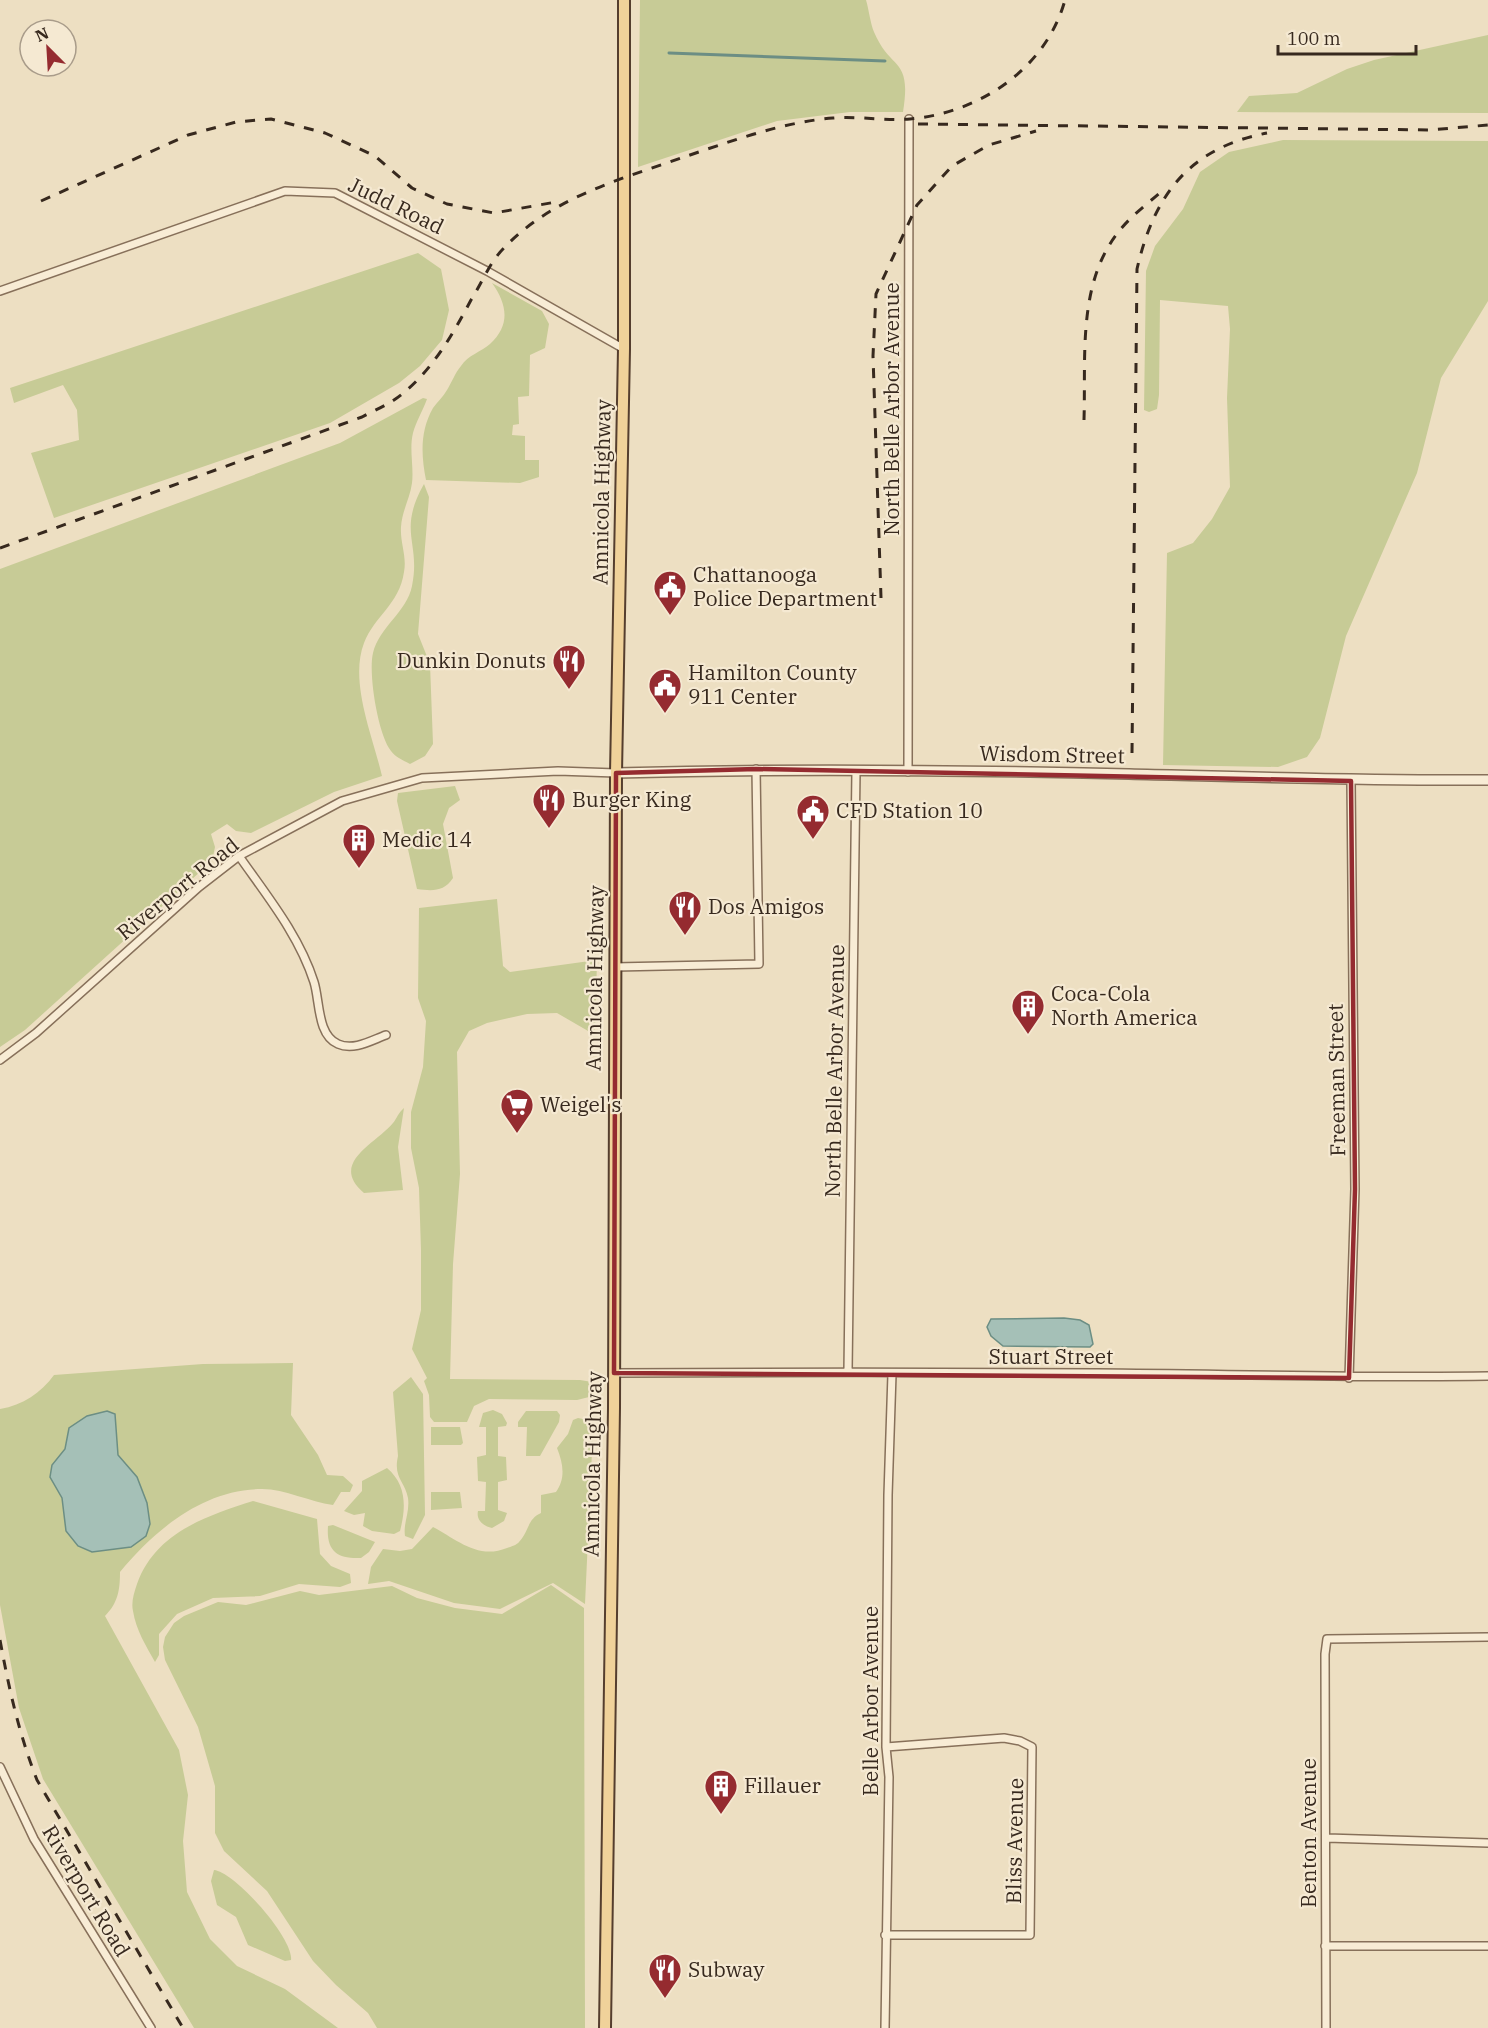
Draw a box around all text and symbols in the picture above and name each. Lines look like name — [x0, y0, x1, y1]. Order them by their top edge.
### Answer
north arrow — [18, 18, 78, 78]
scale bar — [1278, 18, 1416, 56]
text: N — [32, 23, 52, 46]
text: 100 m — [1287, 27, 1341, 50]
street label: Judd Road — [344, 170, 449, 240]
street label: North Belle Arbor Avenue — [877, 282, 905, 536]
street label: Amnicola Highway — [585, 398, 617, 585]
place label: Chattanooga Police Department — [693, 560, 877, 612]
public building icon: Chattanooga Police Department — [652, 569, 688, 616]
restaurant icon: Dunkin Donuts — [551, 643, 587, 690]
place label: Dunkin Donuts — [397, 646, 546, 674]
place label: Hamilton County 911 Center — [688, 658, 858, 710]
public building icon: Hamilton County 911 Center — [647, 667, 683, 714]
street label: Wisdom Street — [979, 739, 1125, 769]
restaurant icon: Burger King — [531, 782, 567, 829]
place label: Burger King — [572, 785, 692, 813]
public building icon: CFD Station 10 — [795, 793, 831, 840]
place label: CFD Station 10 — [836, 796, 983, 824]
building icon: Medic 14 — [341, 822, 377, 869]
place label: Medic 14 — [382, 825, 472, 853]
street label: Riverport Road — [111, 830, 244, 946]
street label: Amnicola Highway — [578, 884, 610, 1071]
restaurant icon: Dos Amigos — [667, 889, 703, 936]
place label: Dos Amigos — [708, 892, 824, 920]
street label: North Belle Arbor Avenue — [818, 944, 850, 1198]
place label: Coca-Cola North America — [1051, 979, 1198, 1031]
building icon: Coca-Cola North America — [1010, 988, 1046, 1035]
street label: Freeman Street — [1321, 1003, 1351, 1157]
supermarket icon: Weigel's — [499, 1087, 535, 1134]
place label: Weigel's — [540, 1090, 621, 1118]
street label: Stuart Street — [988, 1342, 1114, 1370]
street label: Amnicola Highway — [576, 1370, 608, 1557]
street label: Belle Arbor Avenue — [856, 1606, 884, 1796]
street label: Benton Avenue — [1294, 1758, 1322, 1908]
building icon: Fillauer — [703, 1768, 739, 1815]
place label: Fillauer — [744, 1771, 821, 1799]
street label: Bliss Avenue — [999, 1778, 1029, 1904]
street label: Riverport Road — [36, 1819, 137, 1962]
restaurant icon: Subway — [647, 1952, 683, 1999]
place label: Subway — [688, 1955, 765, 1983]

